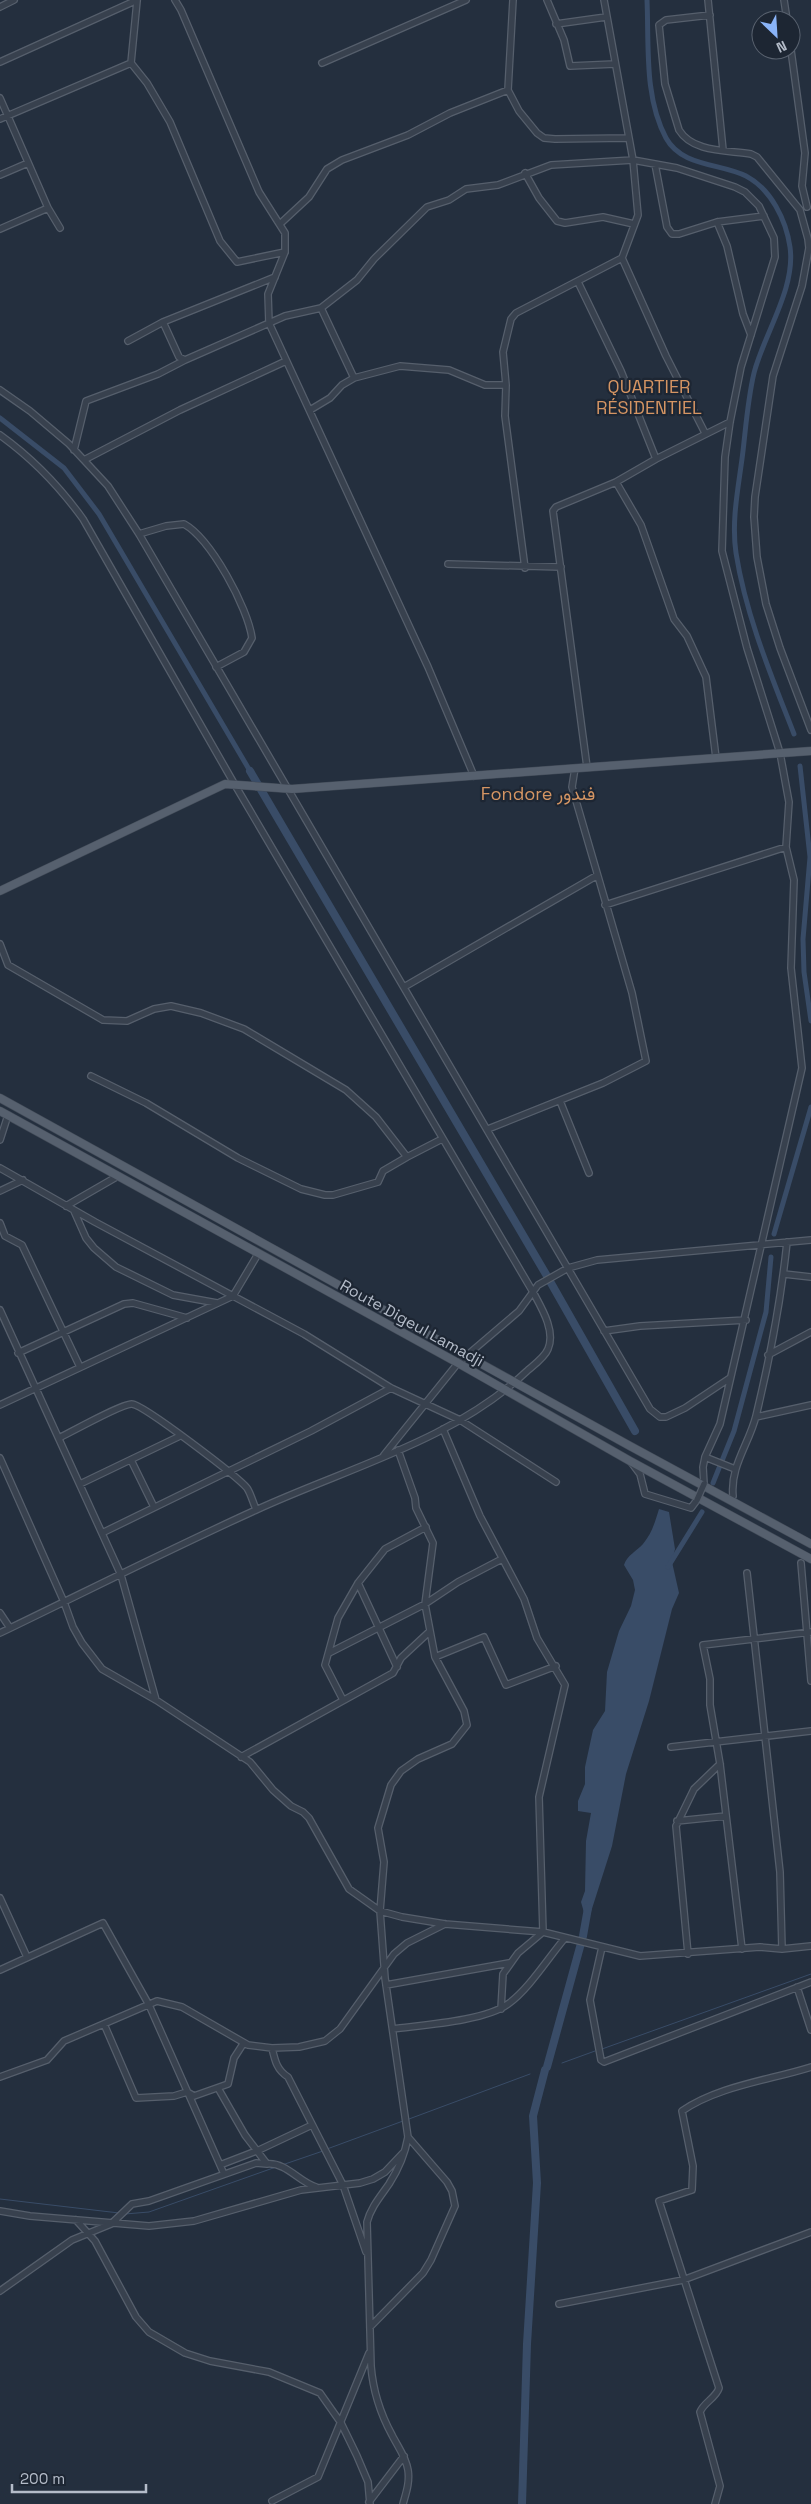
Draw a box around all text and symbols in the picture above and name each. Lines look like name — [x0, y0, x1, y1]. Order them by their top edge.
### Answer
north arrow — [751, 10, 801, 60]
text: N — [773, 37, 790, 57]
district label: QUARTIER RÉSIDENTIEL — [596, 375, 702, 419]
district label: Fondore فندور — [481, 782, 595, 805]
street label: Route Digeul Lamadji — [336, 1275, 488, 1371]
scale bar — [12, 2462, 146, 2494]
text: 200 m — [20, 2469, 65, 2488]

